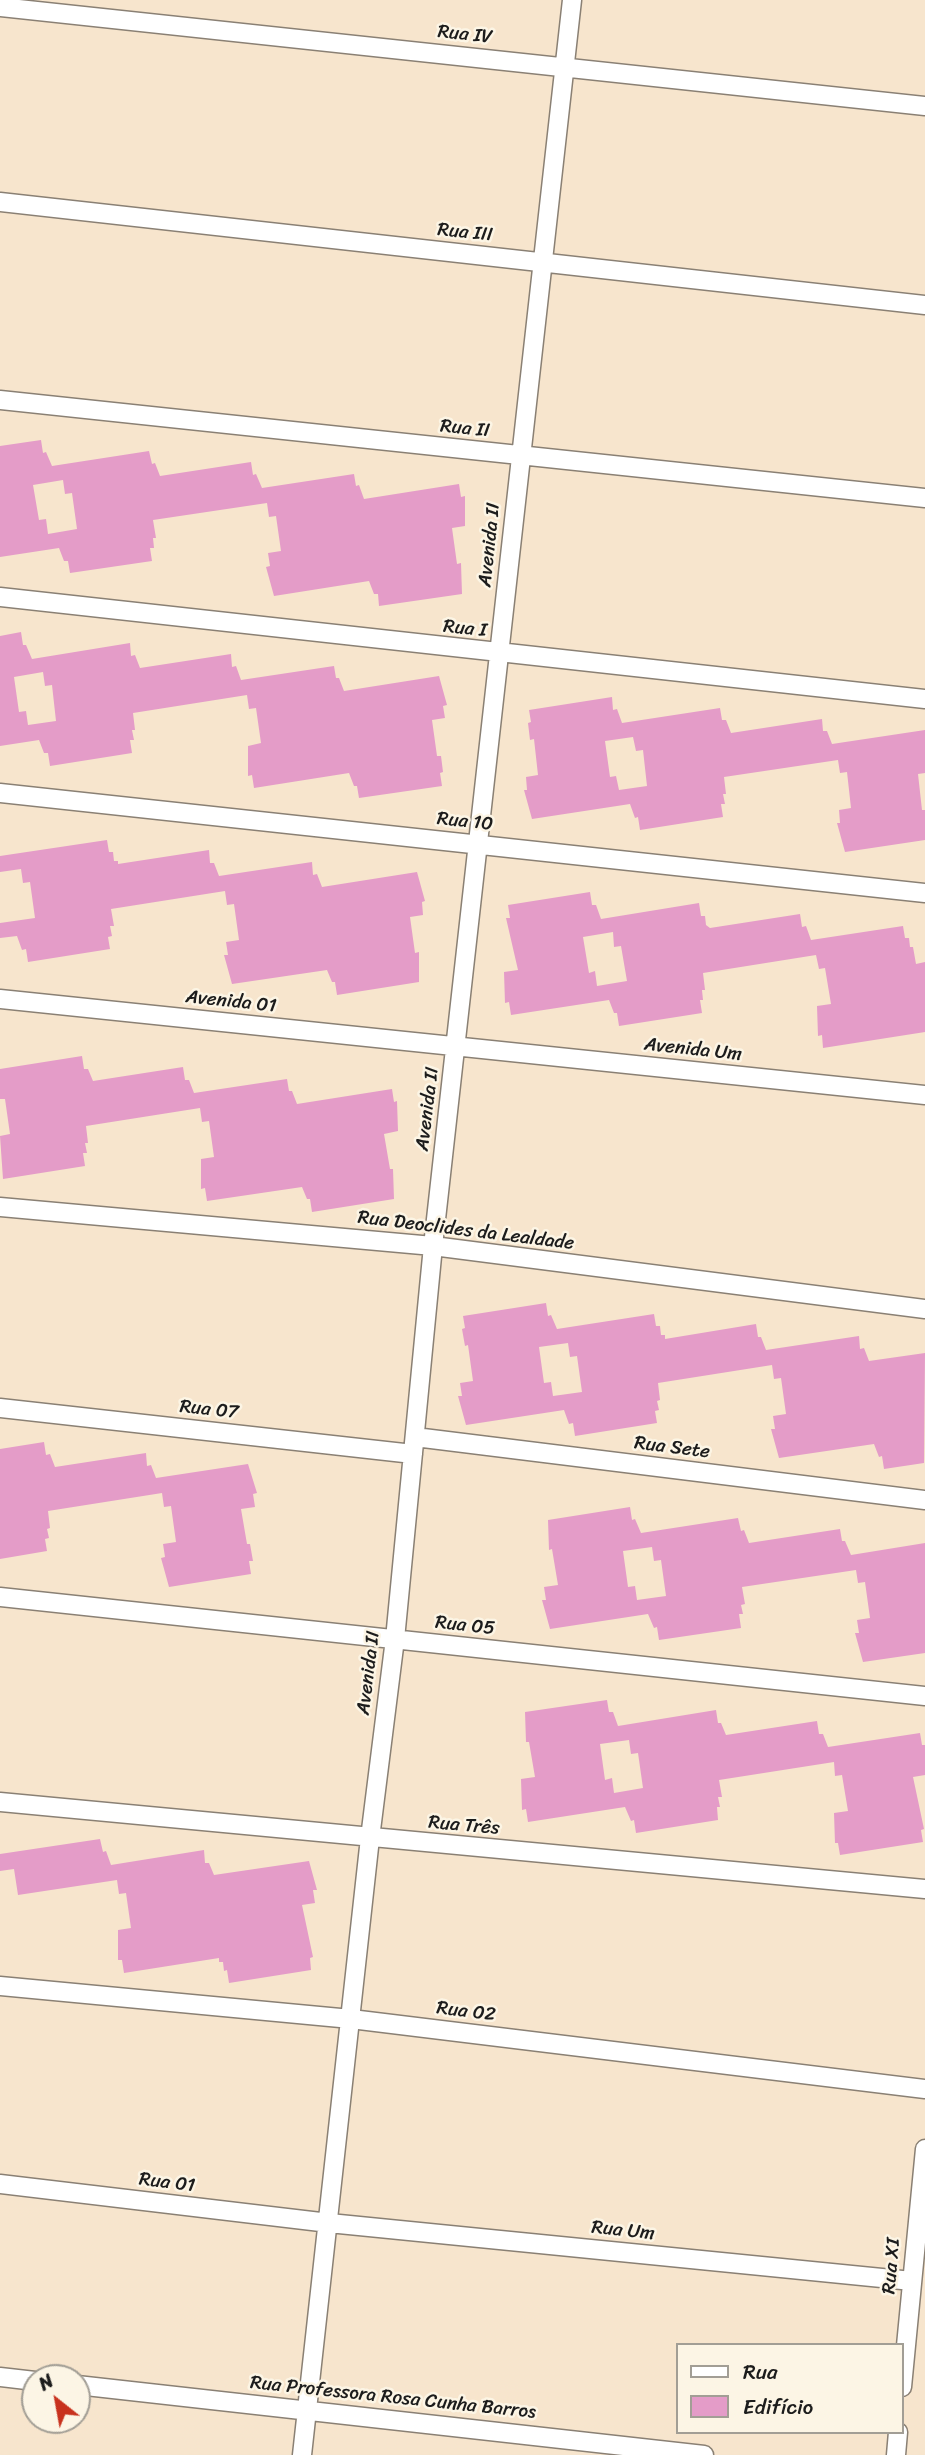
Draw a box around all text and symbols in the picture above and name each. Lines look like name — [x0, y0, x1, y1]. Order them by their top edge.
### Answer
street label: Rua IV — [436, 21, 494, 49]
street label: Rua III — [436, 219, 494, 247]
street label: Rua II — [439, 415, 491, 443]
street label: Avenida II — [474, 502, 506, 588]
street label: Rua I — [442, 615, 488, 643]
street label: Rua 10 — [436, 808, 494, 836]
street label: Avenida 01 — [184, 986, 278, 1018]
street label: Avenida Um — [643, 1034, 743, 1066]
street label: Avenida II — [412, 1066, 444, 1152]
street label: Rua Deoclides da Lealdade — [356, 1206, 576, 1256]
street label: Rua 07 — [178, 1396, 240, 1424]
street label: Rua Sete — [633, 1432, 711, 1464]
street label: Rua 05 — [434, 1612, 496, 1640]
street label: Avenida II — [353, 1630, 385, 1716]
street label: Rua Três — [427, 1812, 501, 1840]
street label: Rua 02 — [435, 1997, 497, 2027]
street label: Rua 01 — [138, 2168, 196, 2198]
street label: Rua Um — [590, 2216, 656, 2246]
street label: Rua XI — [878, 2237, 906, 2295]
legend — [676, 2343, 904, 2434]
text: Rua — [743, 2353, 778, 2391]
north arrow — [21, 2364, 91, 2434]
text: N — [32, 2365, 60, 2400]
street label: Rua Professora Rosa Cunha Barros — [249, 2372, 537, 2424]
text: Edifício — [743, 2388, 813, 2426]

